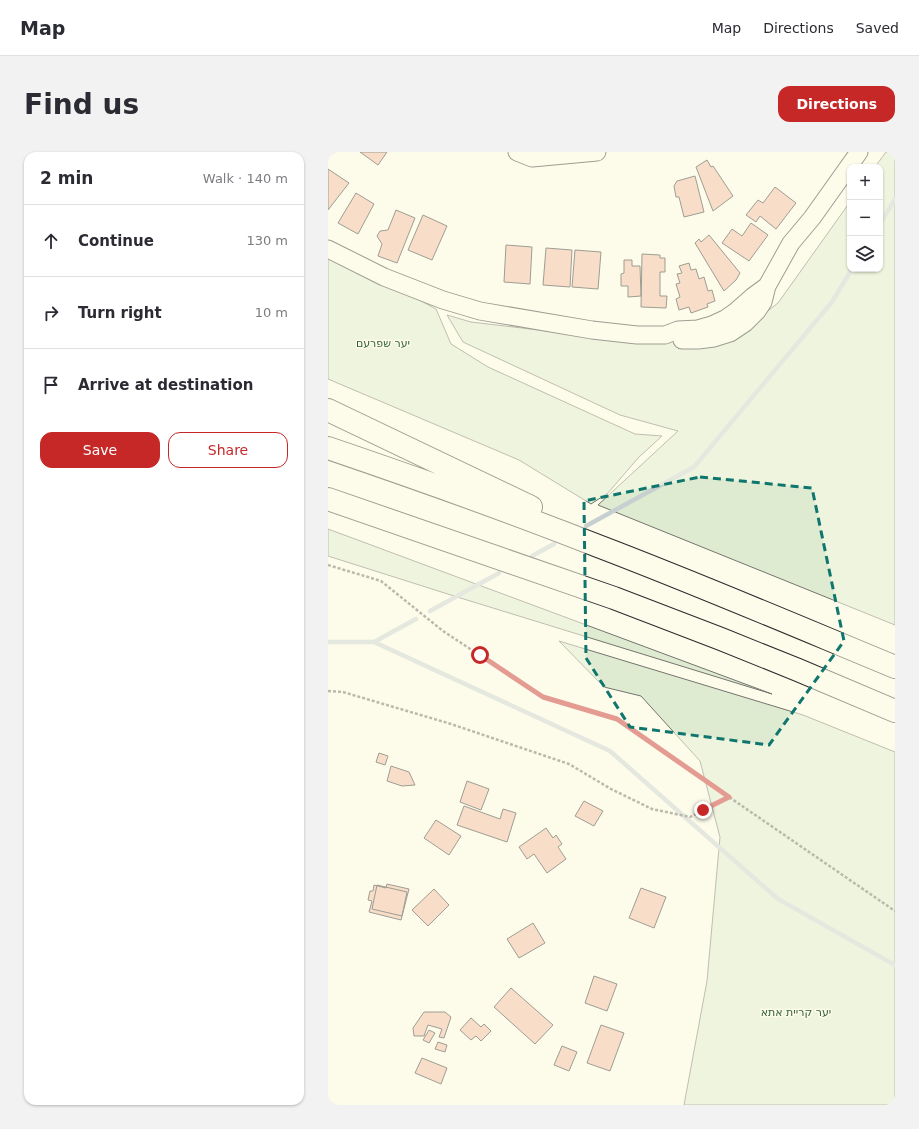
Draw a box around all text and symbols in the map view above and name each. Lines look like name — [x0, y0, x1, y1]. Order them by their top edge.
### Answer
text: Map — [20, 17, 65, 39]
text: Map — [712, 20, 741, 36]
text: Directions — [763, 20, 834, 36]
text: Saved — [856, 20, 899, 36]
button: Directions — [778, 86, 895, 122]
text: Find us — [24, 88, 139, 121]
map controls — [847, 164, 883, 272]
button: + — [847, 164, 883, 200]
text: 2 min — [40, 168, 93, 188]
text: Walk · 140 m — [203, 171, 288, 186]
button: − — [847, 200, 883, 236]
icon: ahead — [40, 230, 62, 252]
text: Continue — [78, 232, 154, 250]
text: 130 m — [246, 233, 288, 248]
button: layers — [847, 236, 883, 272]
icon: right — [40, 302, 62, 324]
text: Turn right — [78, 304, 162, 322]
text: 10 m — [255, 305, 288, 320]
park label: יער שפרעם — [356, 337, 410, 350]
icon: arrive — [40, 374, 62, 396]
text: Arrive at destination — [78, 376, 253, 394]
button: Save — [40, 432, 160, 468]
button: Share — [168, 432, 288, 468]
route start — [471, 646, 489, 664]
route end — [694, 801, 712, 819]
park label: יער קריית אתא — [761, 1006, 831, 1019]

